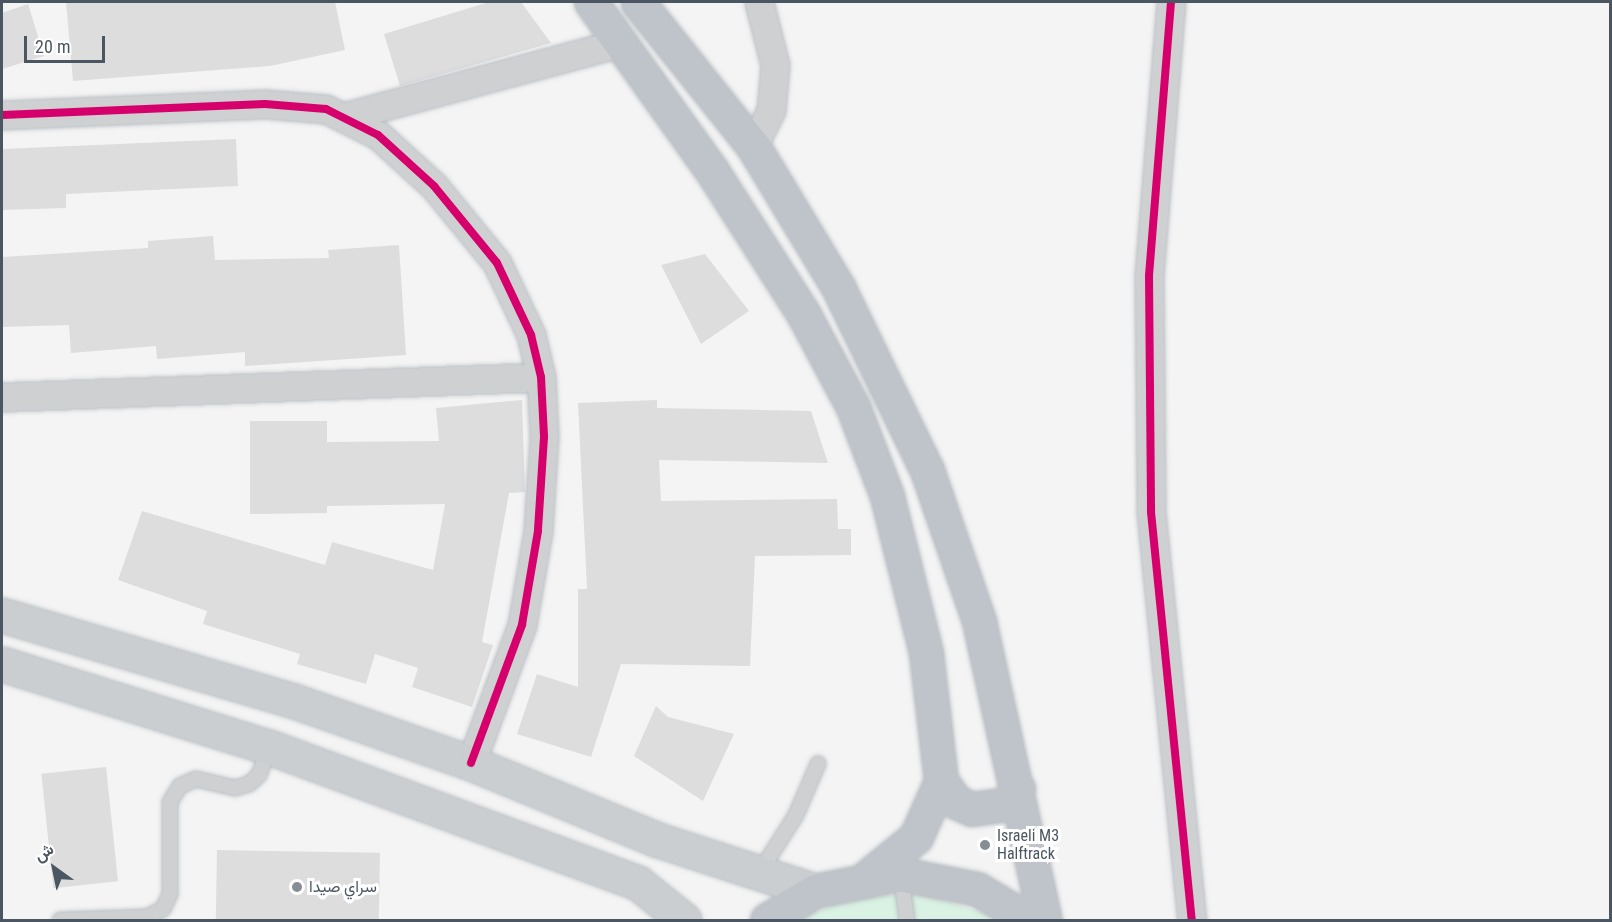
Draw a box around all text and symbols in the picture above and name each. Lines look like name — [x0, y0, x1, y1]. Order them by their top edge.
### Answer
scale bar — [27, 24, 108, 62]
text: 20 m — [35, 36, 70, 57]
place label: Israeli M3 Halftrack — [997, 826, 1059, 864]
north arrow — [24, 838, 84, 898]
marker: Israeli M3 Halftrack — [978, 838, 992, 852]
text: ش — [31, 839, 57, 866]
place label: سراي صيدا — [309, 877, 377, 897]
marker: سراي صيدا — [290, 880, 304, 894]

